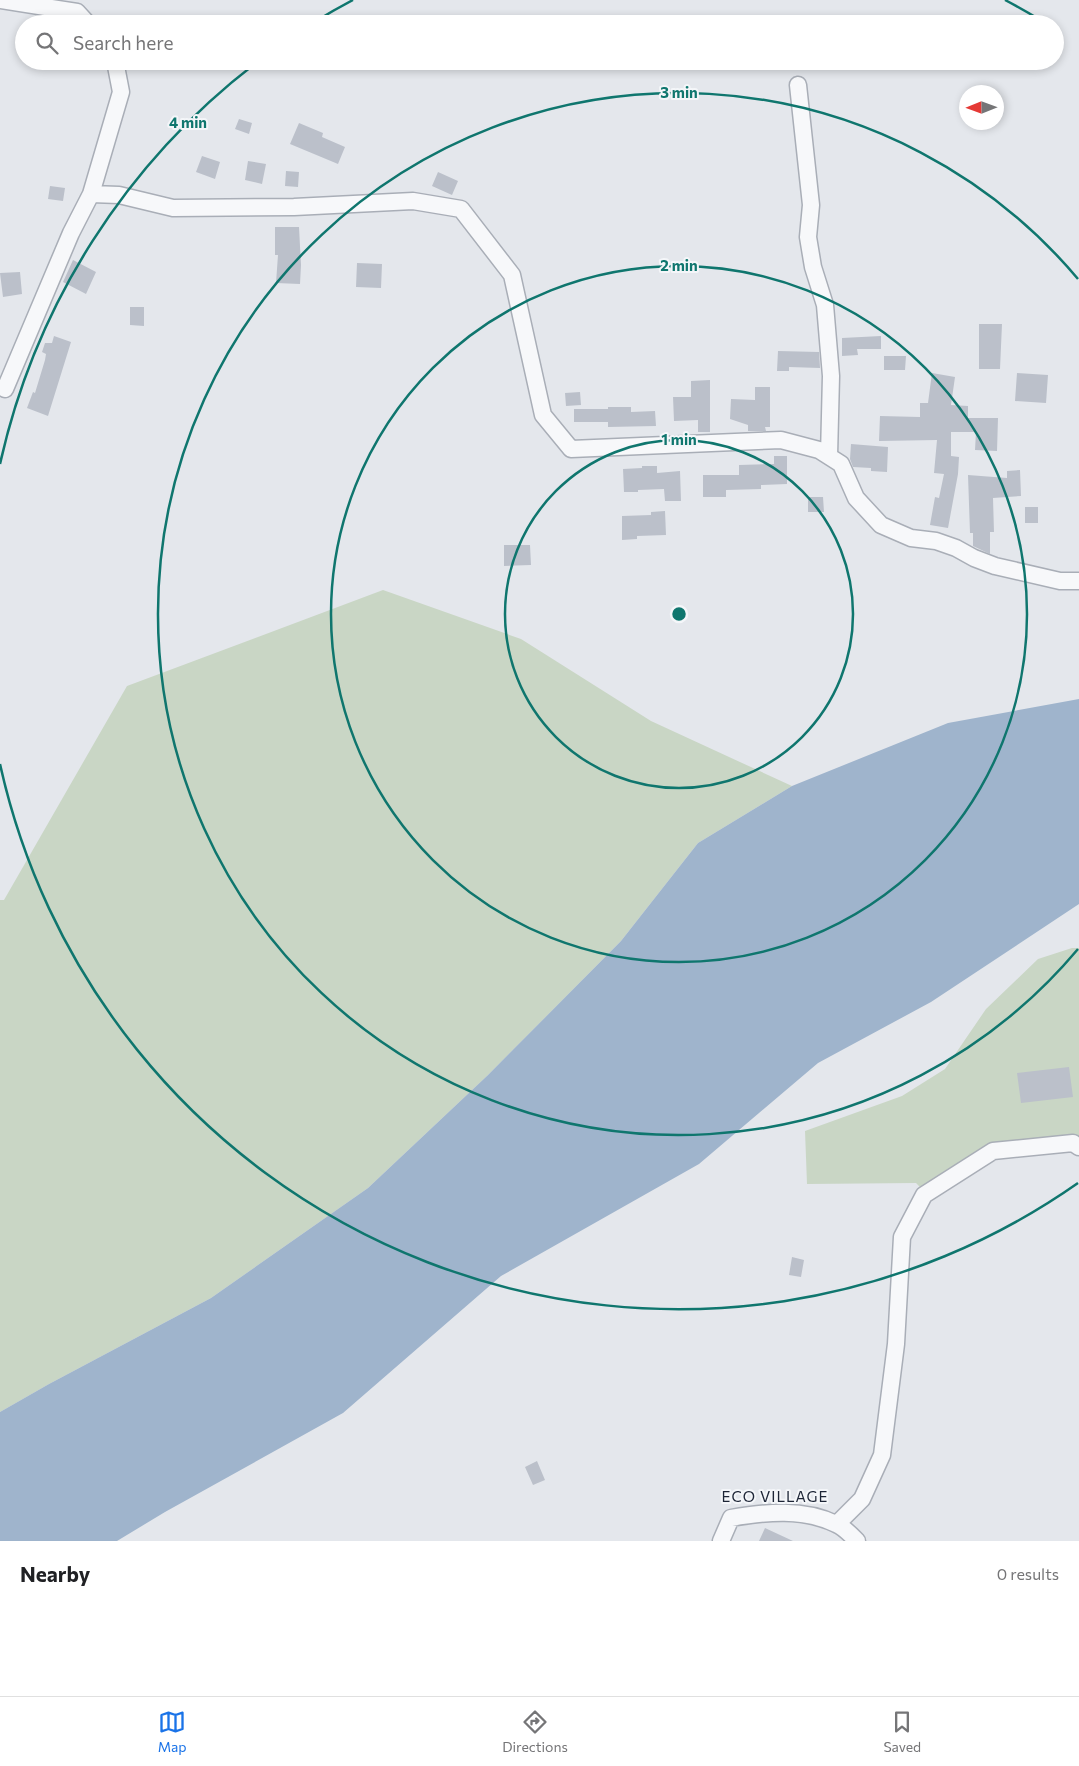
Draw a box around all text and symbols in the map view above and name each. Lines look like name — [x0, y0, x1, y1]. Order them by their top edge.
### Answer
search box — [15, 15, 1064, 70]
icon: search — [33, 29, 61, 57]
text: Search here — [73, 31, 173, 54]
text: 3 min — [660, 83, 698, 101]
north arrow — [959, 85, 1004, 130]
text: 4 min — [169, 113, 207, 131]
text: 2 min — [660, 256, 698, 274]
text: 1 min — [661, 430, 697, 448]
centre of rings — [670, 605, 688, 623]
district label: ECO VILLAGE — [722, 1487, 828, 1505]
text: Nearby — [20, 1561, 90, 1586]
text: 0 results — [997, 1564, 1059, 1583]
tab: Map — [158, 1708, 187, 1755]
tab: Directions — [502, 1708, 568, 1755]
tab: Saved — [883, 1708, 921, 1755]

